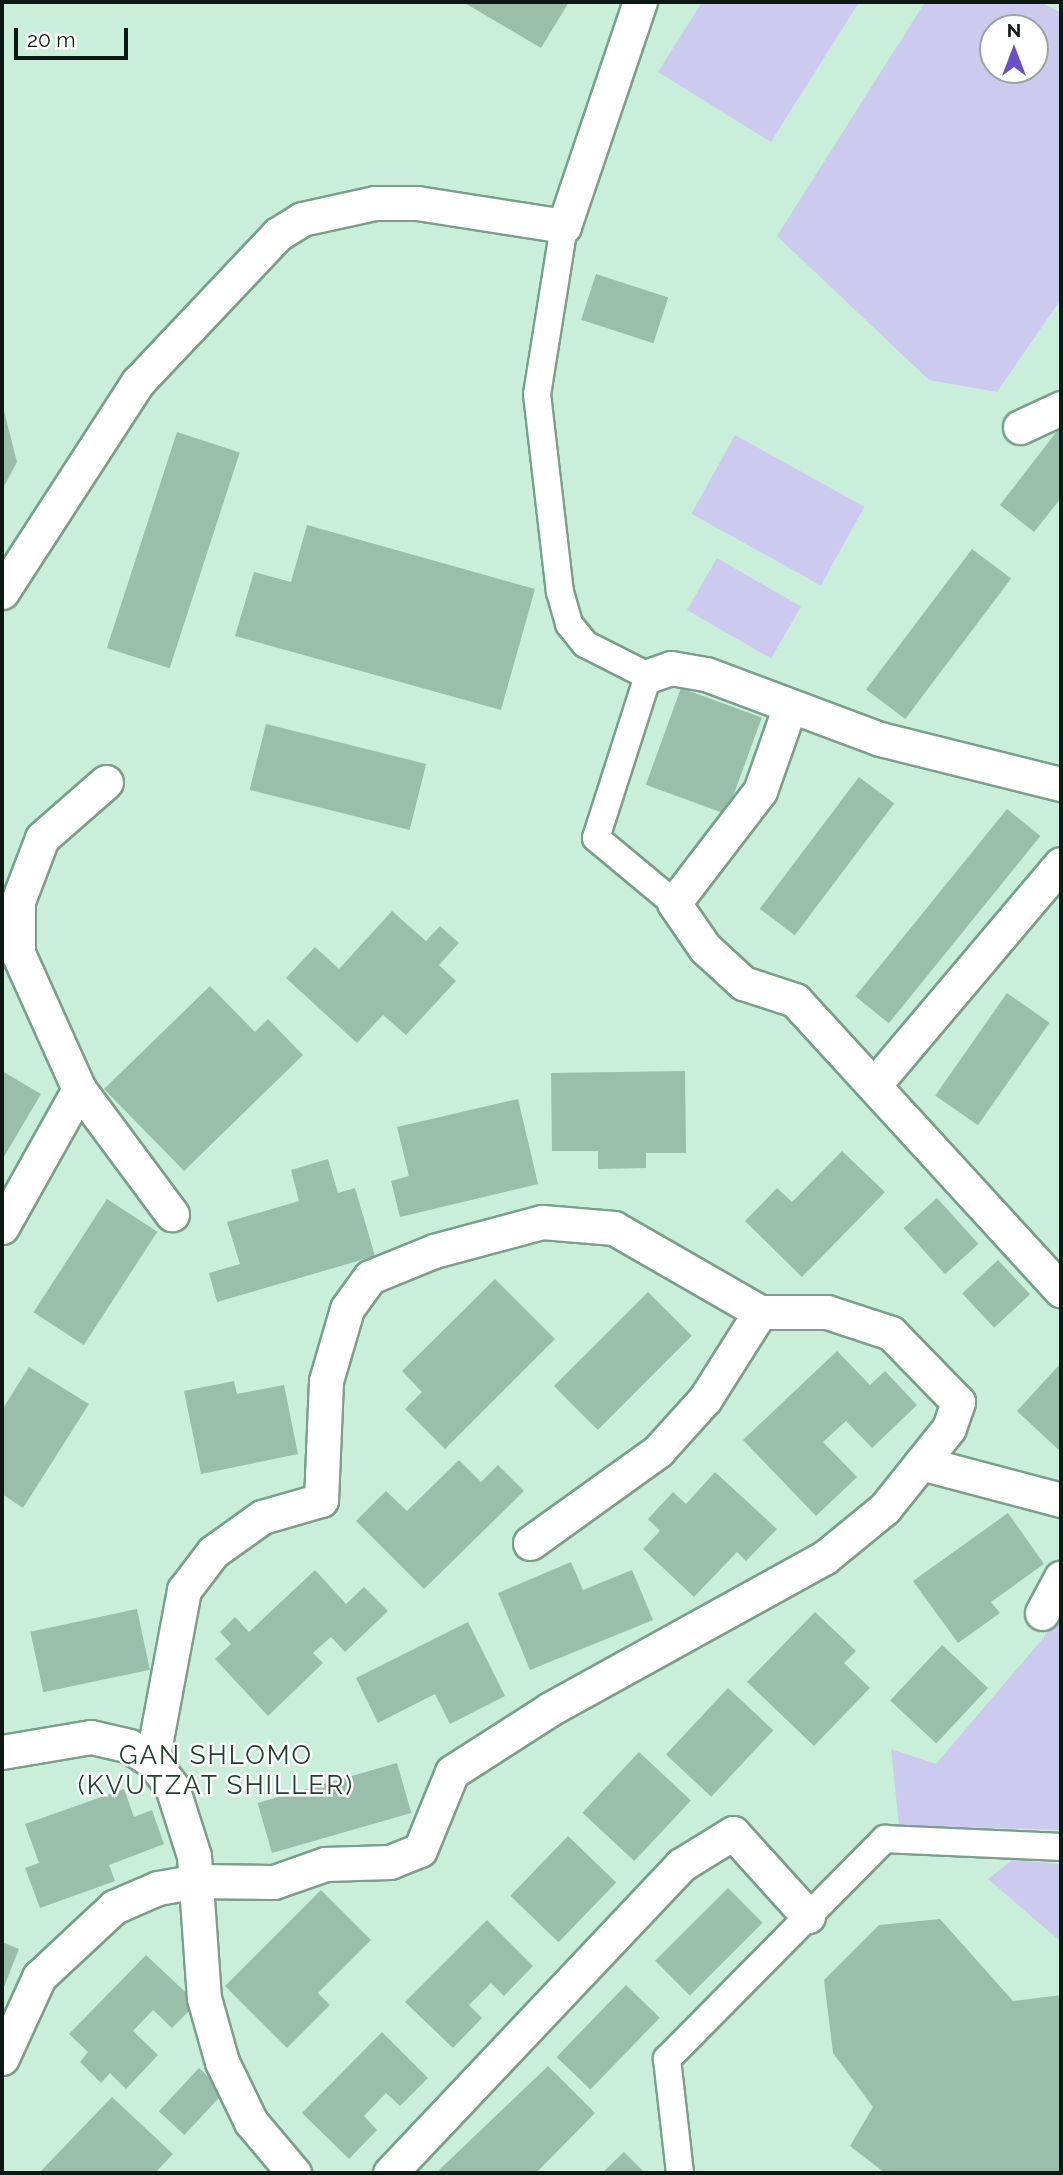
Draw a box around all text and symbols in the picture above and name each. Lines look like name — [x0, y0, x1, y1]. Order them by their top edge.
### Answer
scale bar — [18, 14, 131, 58]
north arrow — [979, 14, 1049, 84]
text: N — [1007, 19, 1021, 41]
text: 20 m — [27, 27, 75, 52]
district label: GAN SHLOMO (KVUTZAT SHILLER) — [80, 1740, 352, 1802]

